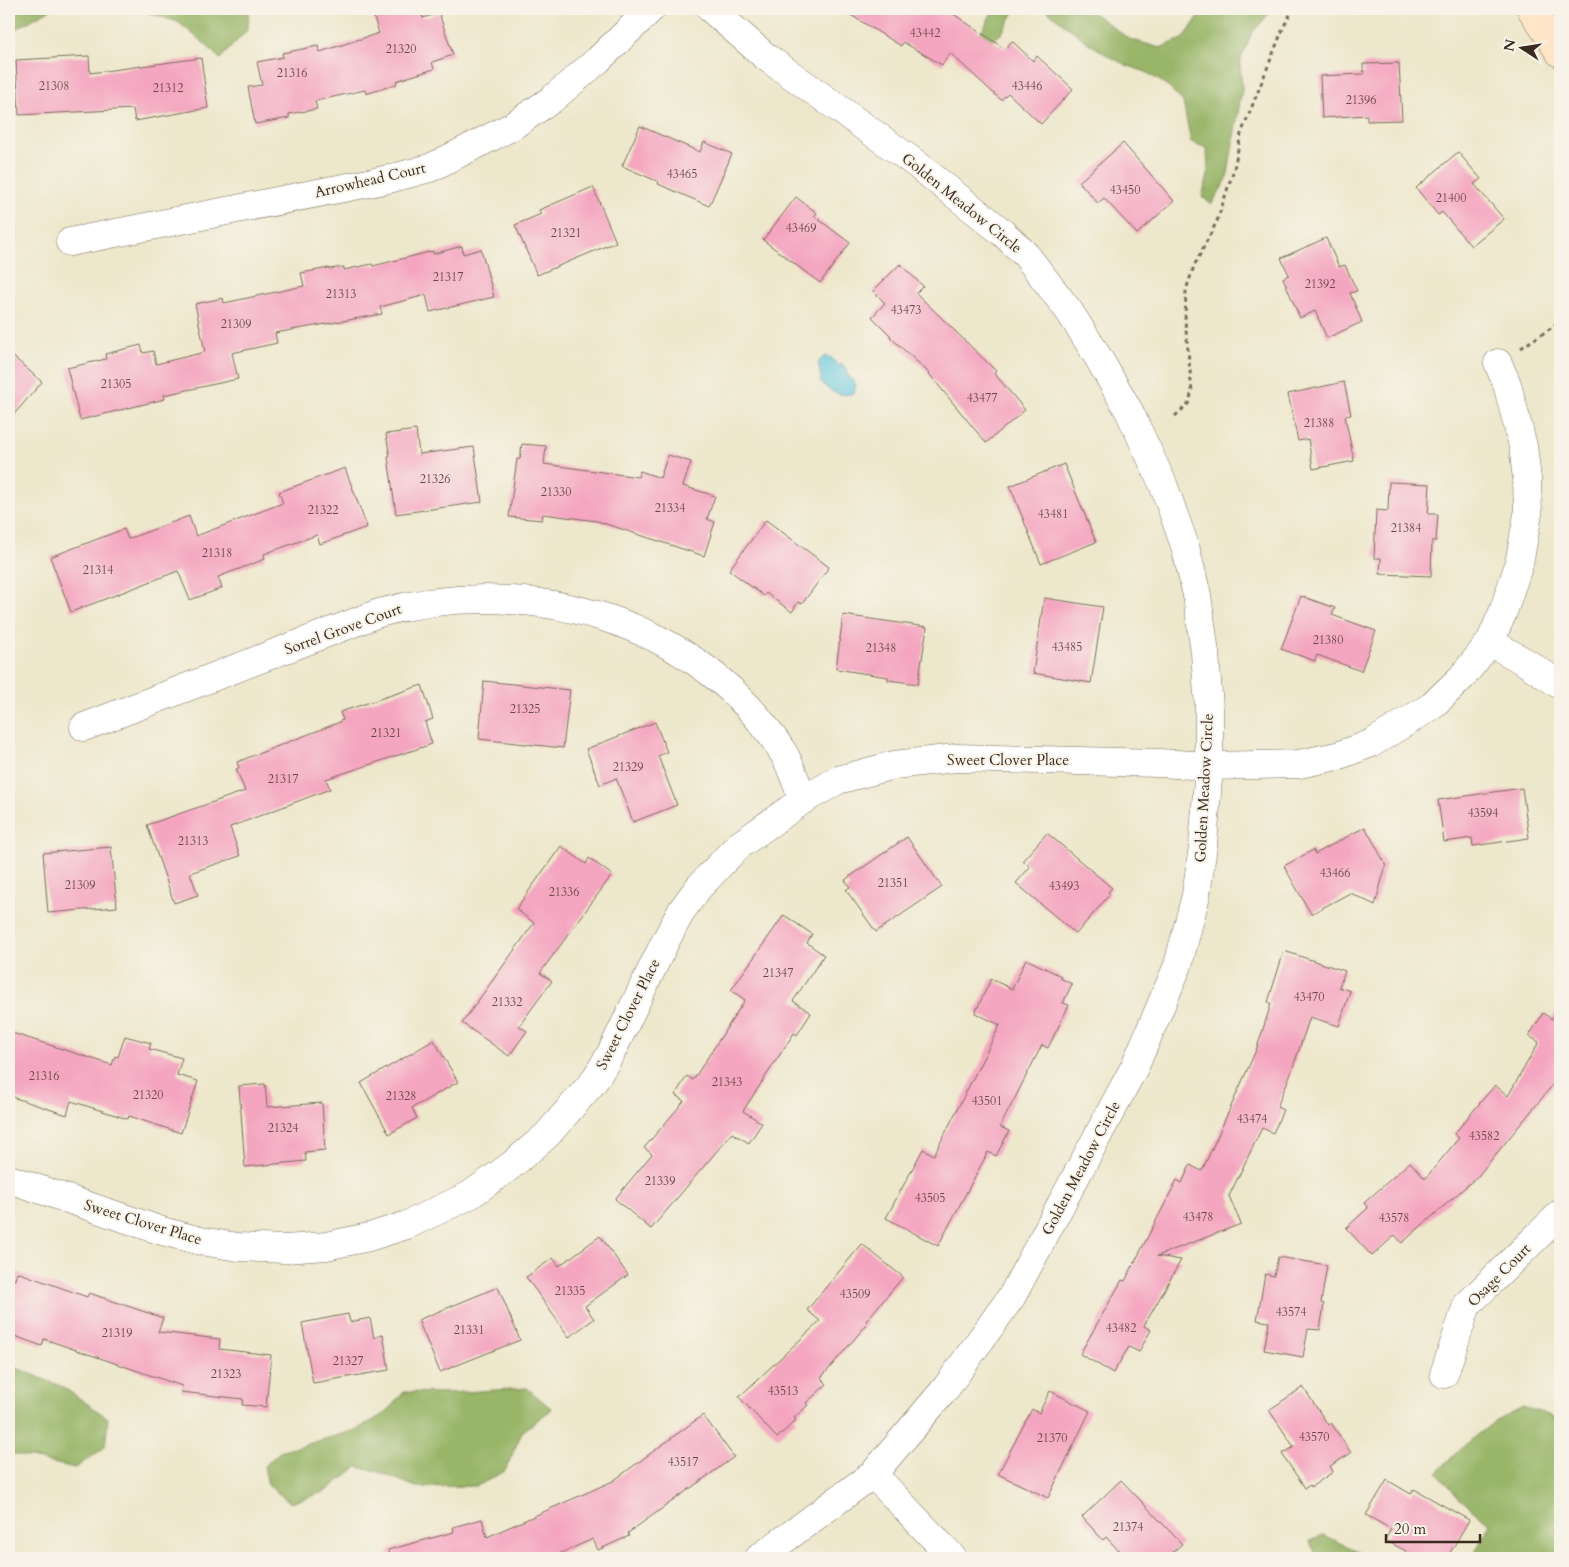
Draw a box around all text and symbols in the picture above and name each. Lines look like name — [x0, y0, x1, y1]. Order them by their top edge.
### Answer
north arrow — [1496, 22, 1546, 72]
house number: 43442 — [910, 25, 940, 41]
text: N — [1499, 37, 1520, 53]
house number: 21320 — [386, 41, 416, 57]
house number: 21316 — [277, 65, 307, 81]
house number: 21308 — [39, 78, 69, 94]
house number: 43446 — [1012, 78, 1042, 94]
house number: 21312 — [153, 80, 183, 96]
house number: 21396 — [1346, 92, 1376, 108]
street label: Golden Meadow Circle — [898, 148, 1026, 258]
street label: Arrowhead Court — [313, 157, 428, 202]
house number: 43465 — [667, 166, 697, 182]
house number: 43450 — [1110, 182, 1140, 198]
house number: 21400 — [1436, 190, 1466, 206]
house number: 43469 — [786, 220, 816, 236]
house number: 21321 — [551, 225, 581, 241]
house number: 21317 — [433, 269, 463, 285]
house number: 21392 — [1305, 276, 1335, 292]
house number: 21313 — [326, 286, 356, 302]
house number: 43473 — [891, 302, 921, 318]
house number: 21309 — [221, 316, 251, 332]
house number: 21305 — [101, 376, 131, 392]
house number: 43477 — [967, 390, 997, 406]
house number: 21388 — [1304, 415, 1334, 431]
house number: 21326 — [420, 471, 450, 487]
house number: 21330 — [541, 484, 571, 500]
house number: 21334 — [655, 500, 685, 516]
house number: 21322 — [308, 502, 338, 518]
house number: 43481 — [1038, 506, 1068, 522]
house number: 21384 — [1391, 520, 1421, 536]
house number: 21318 — [202, 545, 232, 561]
house number: 21314 — [83, 562, 113, 578]
street label: Sorrel Grove Court — [282, 598, 405, 659]
house number: 21380 — [1313, 632, 1343, 648]
house number: 43485 — [1052, 639, 1082, 655]
house number: 21348 — [866, 640, 896, 656]
house number: 21325 — [510, 701, 540, 717]
street label: Golden Meadow Circle — [1190, 713, 1218, 863]
house number: 21321 — [371, 725, 401, 741]
street label: Sweet Clover Place — [947, 750, 1069, 770]
house number: 21329 — [613, 759, 643, 775]
house number: 21317 — [268, 771, 298, 787]
house number: 43594 — [1468, 805, 1498, 821]
house number: 21313 — [178, 833, 208, 849]
house number: 43466 — [1320, 865, 1350, 881]
house number: 21351 — [878, 875, 908, 891]
house number: 21309 — [65, 877, 95, 893]
house number: 43493 — [1049, 878, 1079, 894]
house number: 21336 — [549, 884, 579, 900]
street label: Sweet Clover Place — [591, 955, 665, 1073]
house number: 21347 — [763, 965, 793, 981]
house number: 43470 — [1294, 989, 1324, 1005]
house number: 21332 — [492, 994, 522, 1010]
house number: 21316 — [29, 1068, 59, 1084]
house number: 21343 — [712, 1074, 742, 1090]
house number: 21320 — [133, 1087, 163, 1103]
house number: 21328 — [386, 1088, 416, 1104]
house number: 43501 — [972, 1093, 1002, 1109]
street label: Golden Meadow Circle — [1037, 1097, 1125, 1239]
house number: 43474 — [1237, 1111, 1267, 1127]
house number: 21324 — [268, 1120, 298, 1136]
house number: 43582 — [1469, 1128, 1499, 1144]
house number: 21339 — [645, 1173, 675, 1189]
house number: 43505 — [915, 1190, 945, 1206]
street label: Sweet Clover Place — [82, 1195, 204, 1249]
house number: 43478 — [1183, 1209, 1213, 1225]
house number: 43578 — [1379, 1210, 1409, 1226]
street label: Osage Court — [1463, 1239, 1535, 1311]
house number: 21335 — [555, 1283, 585, 1299]
house number: 43509 — [840, 1286, 870, 1302]
house number: 43574 — [1276, 1304, 1306, 1320]
house number: 43482 — [1106, 1320, 1136, 1336]
house number: 21331 — [454, 1322, 484, 1338]
house number: 21319 — [102, 1325, 132, 1341]
house number: 21327 — [333, 1353, 363, 1369]
house number: 21323 — [211, 1366, 241, 1382]
house number: 43513 — [768, 1383, 798, 1399]
house number: 43570 — [1299, 1429, 1329, 1445]
house number: 21370 — [1037, 1430, 1067, 1446]
house number: 43517 — [668, 1454, 698, 1470]
scale bar — [1386, 1512, 1480, 1544]
house number: 21374 — [1113, 1519, 1143, 1535]
text: 20 m — [1394, 1519, 1426, 1539]

